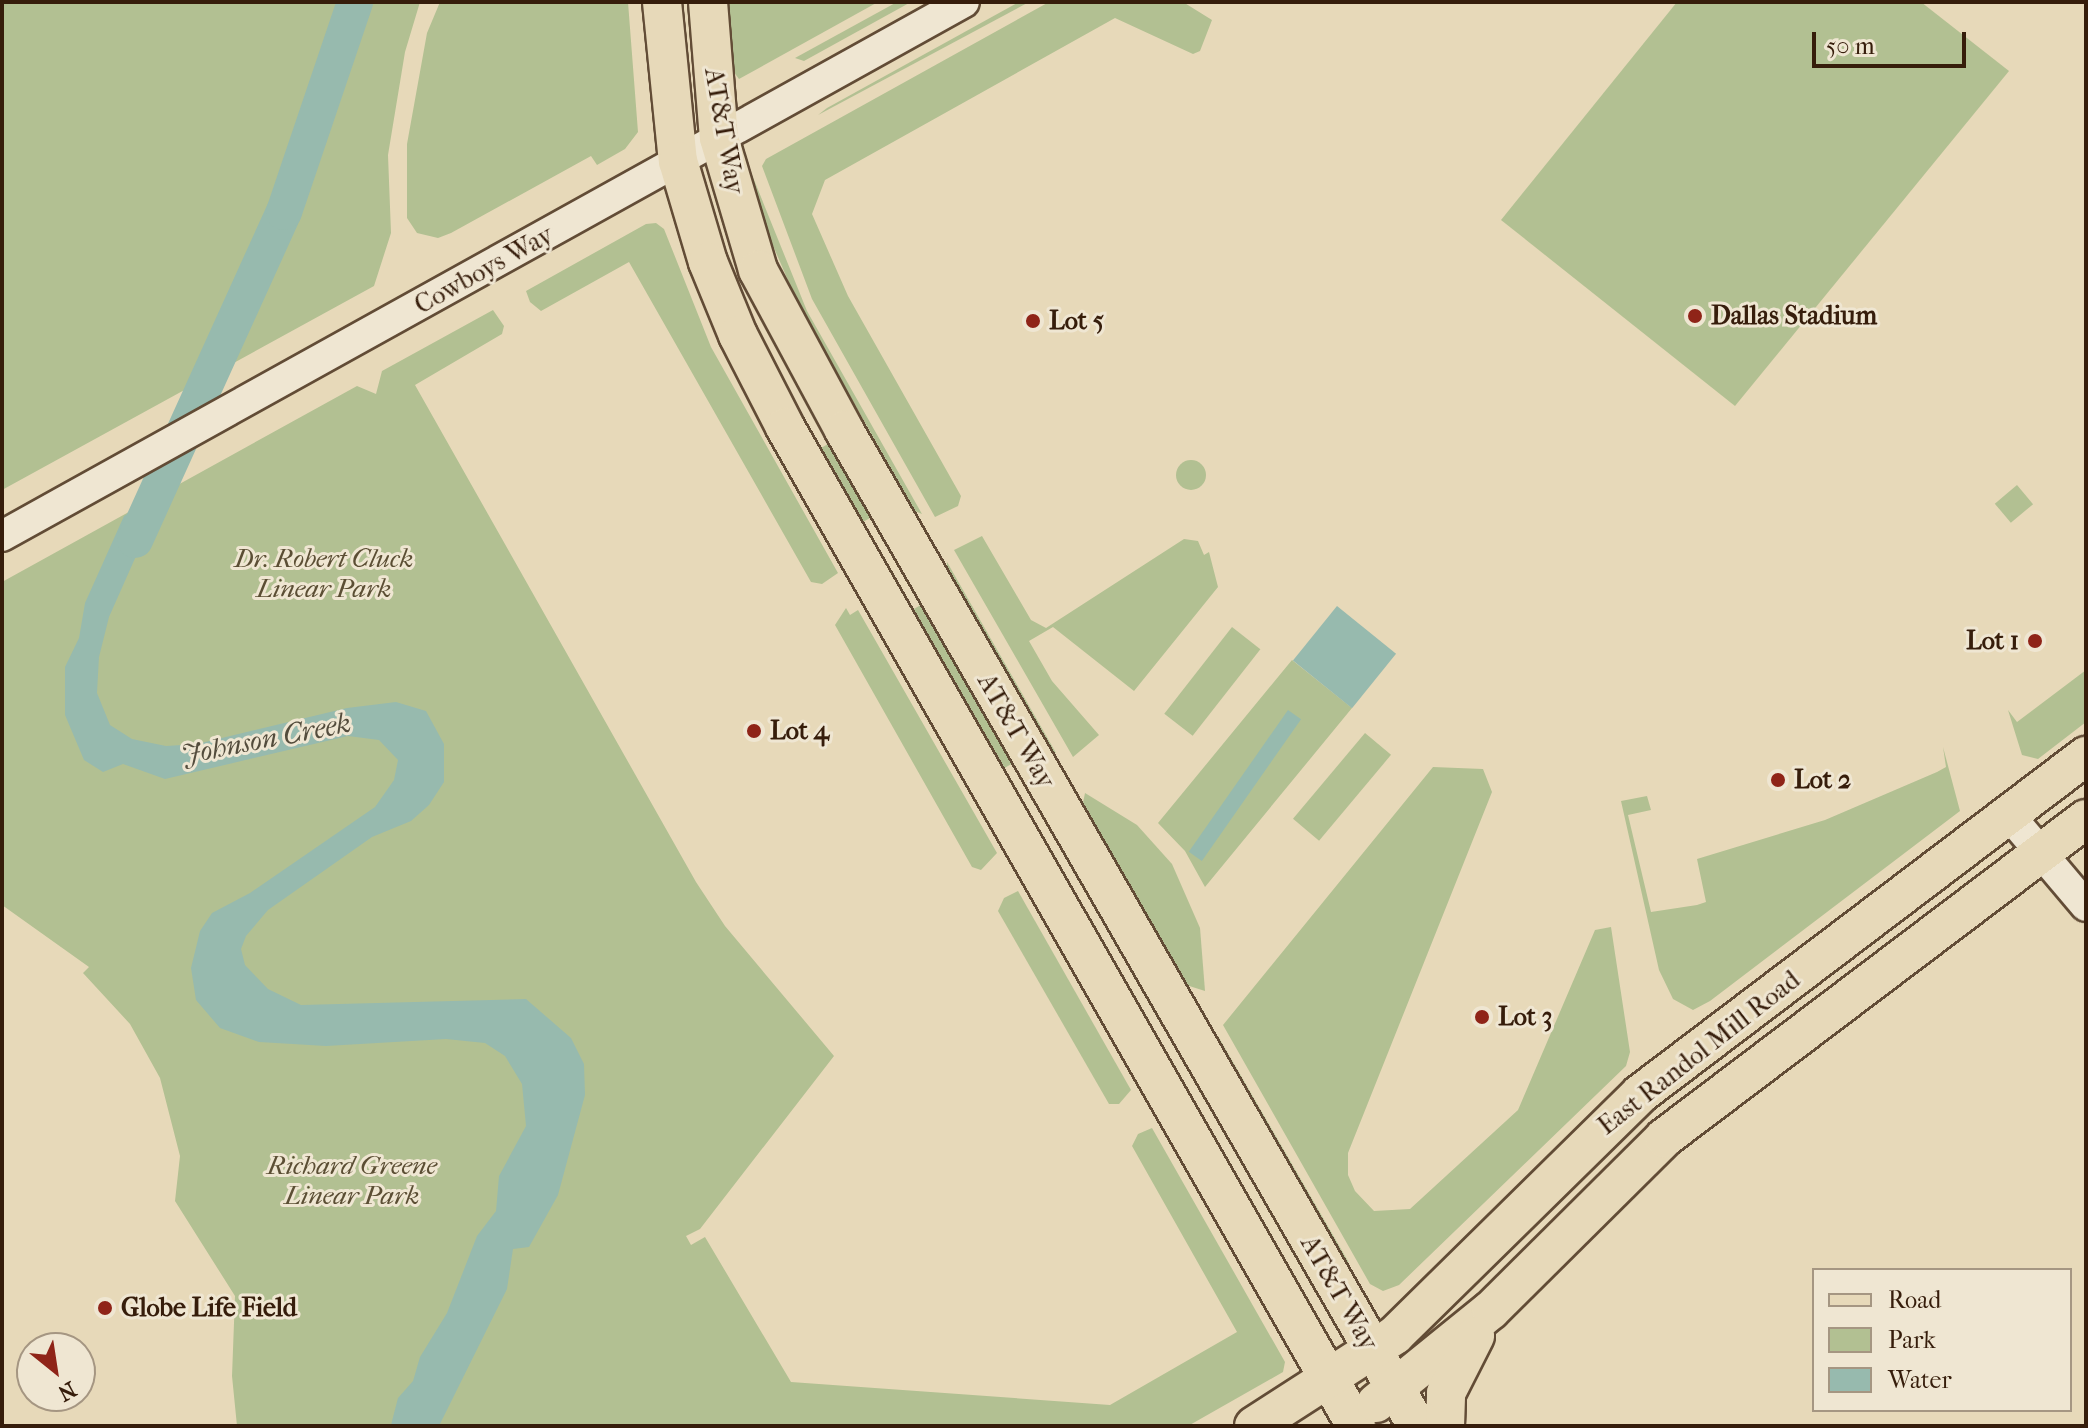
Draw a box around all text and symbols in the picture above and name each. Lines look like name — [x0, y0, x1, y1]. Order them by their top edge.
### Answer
scale bar — [1816, 16, 1970, 66]
text: 50 m — [1826, 32, 1875, 60]
street label: AT&T Way — [698, 66, 750, 196]
street label: Cowboys Way — [409, 219, 559, 321]
place label: Dallas Stadium — [1711, 300, 1877, 332]
place label: Lot 5 — [1049, 305, 1104, 337]
marker: Dallas Stadium — [1686, 307, 1704, 325]
marker: Lot 5 — [1024, 312, 1042, 330]
park label: Dr. Robert Cluck Linear Park — [235, 543, 413, 604]
place label: Lot 1 — [1966, 625, 2019, 657]
marker: Lot 1 — [2026, 632, 2044, 650]
street label: AT&T Way — [971, 668, 1061, 794]
water label: Johnson Creek — [178, 706, 354, 772]
place label: Lot 4 — [770, 715, 829, 747]
marker: Lot 4 — [745, 722, 763, 740]
place label: Lot 2 — [1794, 764, 1851, 796]
marker: Lot 2 — [1769, 771, 1787, 789]
street label: East Randol Mill Road — [1592, 964, 1806, 1142]
place label: Lot 3 — [1498, 1001, 1552, 1033]
marker: Lot 3 — [1473, 1008, 1491, 1026]
park label: Richard Greene Linear Park — [267, 1150, 437, 1212]
street label: AT&T Way — [1294, 1230, 1384, 1356]
legend — [1812, 1268, 2072, 1412]
text: Road — [1888, 1286, 1941, 1314]
place label: Globe Life Field — [121, 1292, 297, 1324]
marker: Globe Life Field — [96, 1299, 114, 1317]
text: Park — [1888, 1326, 1936, 1354]
north arrow — [16, 1332, 96, 1412]
text: Water — [1888, 1366, 1952, 1394]
text: N — [53, 1376, 81, 1406]

